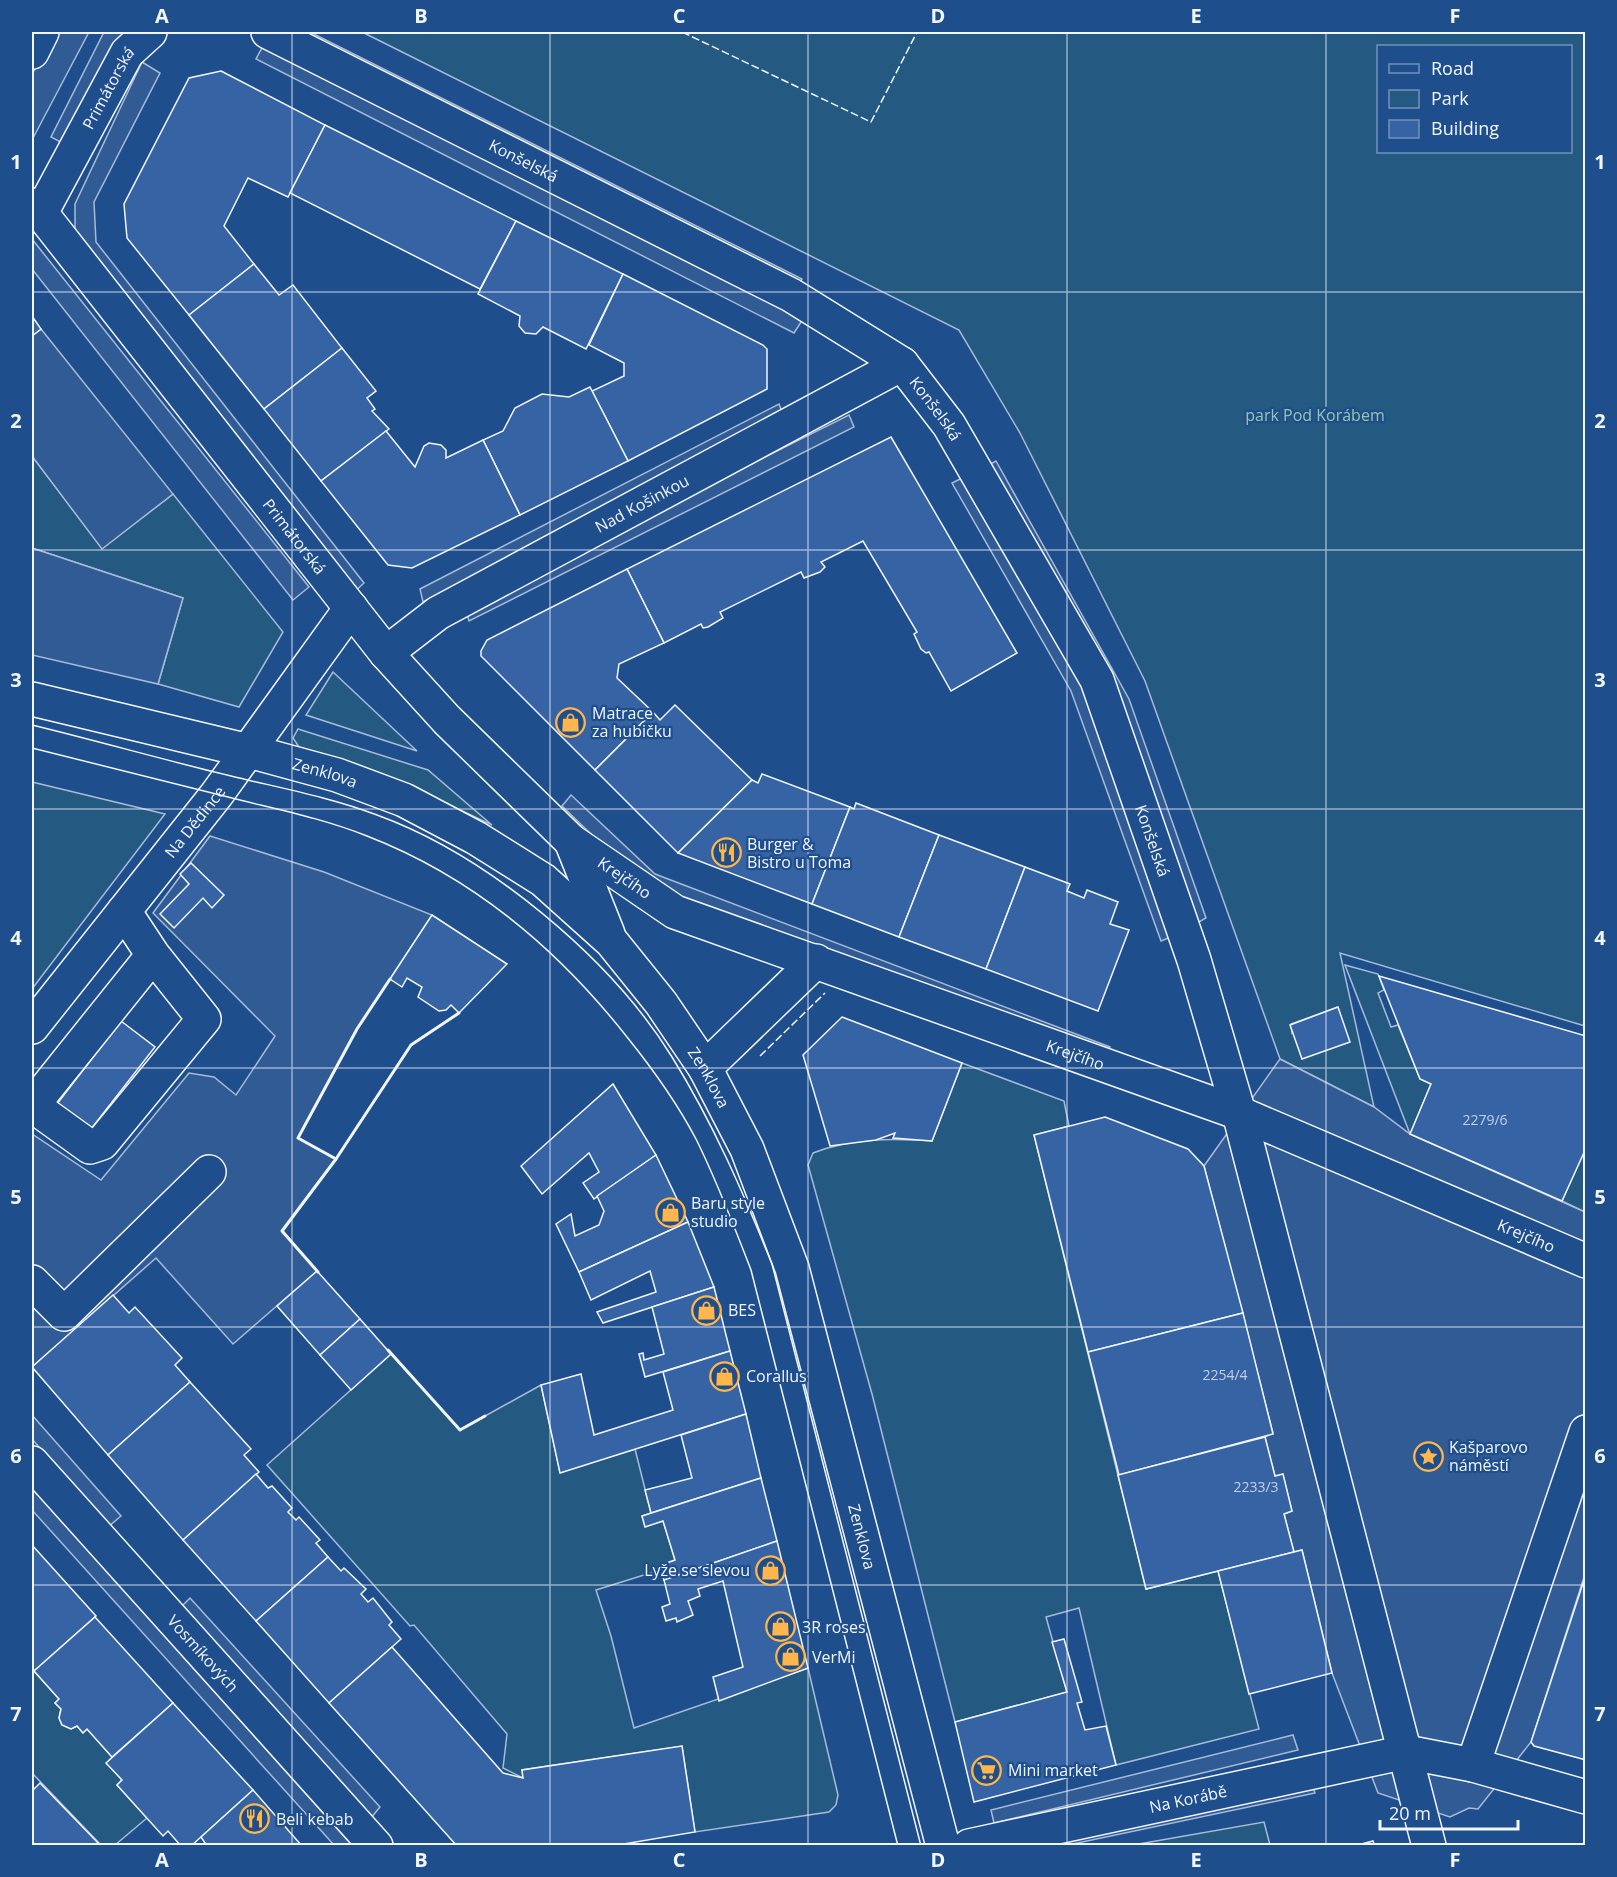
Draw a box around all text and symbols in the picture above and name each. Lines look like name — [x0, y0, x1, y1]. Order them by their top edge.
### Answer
text: A — [155, 2, 169, 29]
text: B — [414, 2, 428, 29]
text: C — [673, 2, 686, 29]
text: D — [931, 2, 945, 29]
text: E — [1190, 2, 1202, 29]
text: F — [1450, 2, 1460, 29]
street label: Primátorská — [77, 41, 139, 133]
legend — [1377, 45, 1572, 153]
text: Road — [1431, 56, 1474, 80]
text: Park — [1431, 86, 1469, 110]
text: Building — [1431, 116, 1499, 140]
street label: Konšelská — [485, 134, 562, 187]
text: 1 — [10, 148, 22, 175]
text: 1 — [1594, 148, 1606, 175]
street label: Konšelská — [905, 372, 967, 445]
park label: park Pod Korábem — [1245, 404, 1385, 426]
text: 2 — [10, 407, 22, 434]
text: 2 — [1594, 407, 1606, 434]
street label: Nad Košinkou — [591, 469, 693, 538]
street label: Primátorská — [258, 494, 331, 579]
text: 3 — [10, 666, 22, 693]
text: 3 — [1594, 666, 1606, 693]
place label: Matrace za hubičku — [592, 702, 672, 742]
shop icon: Matrace za hubičku — [555, 706, 587, 738]
street label: Zenklova — [290, 752, 361, 793]
street label: Na Dědince — [160, 781, 230, 862]
street label: Konšelská — [1130, 802, 1175, 880]
place label: Burger & Bistro u Toma — [747, 833, 851, 873]
restaurant icon: Burger & Bistro u Toma — [710, 837, 742, 869]
street label: Krejčího — [593, 851, 656, 904]
text: 4 — [10, 924, 22, 951]
text: 4 — [1594, 924, 1606, 951]
street label: Krejčího — [1043, 1034, 1108, 1075]
street label: Zenklova — [683, 1043, 735, 1112]
house number: 2279/6 — [1462, 1110, 1508, 1129]
text: 5 — [10, 1183, 22, 1210]
text: 5 — [1594, 1183, 1606, 1210]
place label: Baru style studio — [691, 1192, 765, 1232]
shop icon: Baru style studio — [654, 1196, 686, 1228]
street label: Krejčího — [1494, 1214, 1558, 1258]
shop icon: BES — [691, 1294, 723, 1326]
place label: BES — [728, 1299, 756, 1321]
shop icon: Corallus — [709, 1360, 741, 1392]
place label: Corallus — [746, 1365, 807, 1387]
house number: 2254/4 — [1202, 1365, 1248, 1384]
place label: Kašparovo náměstí — [1449, 1436, 1528, 1476]
place icon: Kašparovo náměstí — [1412, 1440, 1444, 1472]
text: 6 — [10, 1442, 22, 1469]
text: 6 — [1594, 1442, 1606, 1469]
house number: 2233/3 — [1233, 1477, 1279, 1496]
street label: Zenklova — [843, 1502, 881, 1572]
shop icon: Lyže se slevou — [755, 1554, 787, 1586]
place label: Lyže se slevou — [644, 1559, 750, 1581]
street label: Vosmíkových — [162, 1610, 244, 1697]
shop icon: 3R roses — [765, 1611, 797, 1643]
place label: 3R roses — [802, 1616, 866, 1638]
shop icon: VerMi — [775, 1641, 807, 1673]
place label: VerMi — [812, 1646, 856, 1668]
text: 7 — [10, 1700, 22, 1727]
text: 7 — [1594, 1700, 1606, 1727]
supermarket icon: Mini market — [971, 1754, 1003, 1786]
place label: Mini market — [1008, 1759, 1098, 1781]
street label: Na Korábě — [1147, 1780, 1229, 1818]
scale bar — [1380, 1793, 1518, 1831]
text: 20 m — [1389, 1801, 1431, 1825]
restaurant icon: Beli kebab — [239, 1803, 271, 1835]
place label: Beli kebab — [276, 1808, 353, 1830]
text: A — [155, 1846, 169, 1873]
text: B — [414, 1846, 428, 1873]
text: C — [673, 1846, 686, 1873]
text: D — [931, 1846, 945, 1873]
text: E — [1190, 1846, 1202, 1873]
text: F — [1450, 1846, 1460, 1873]

